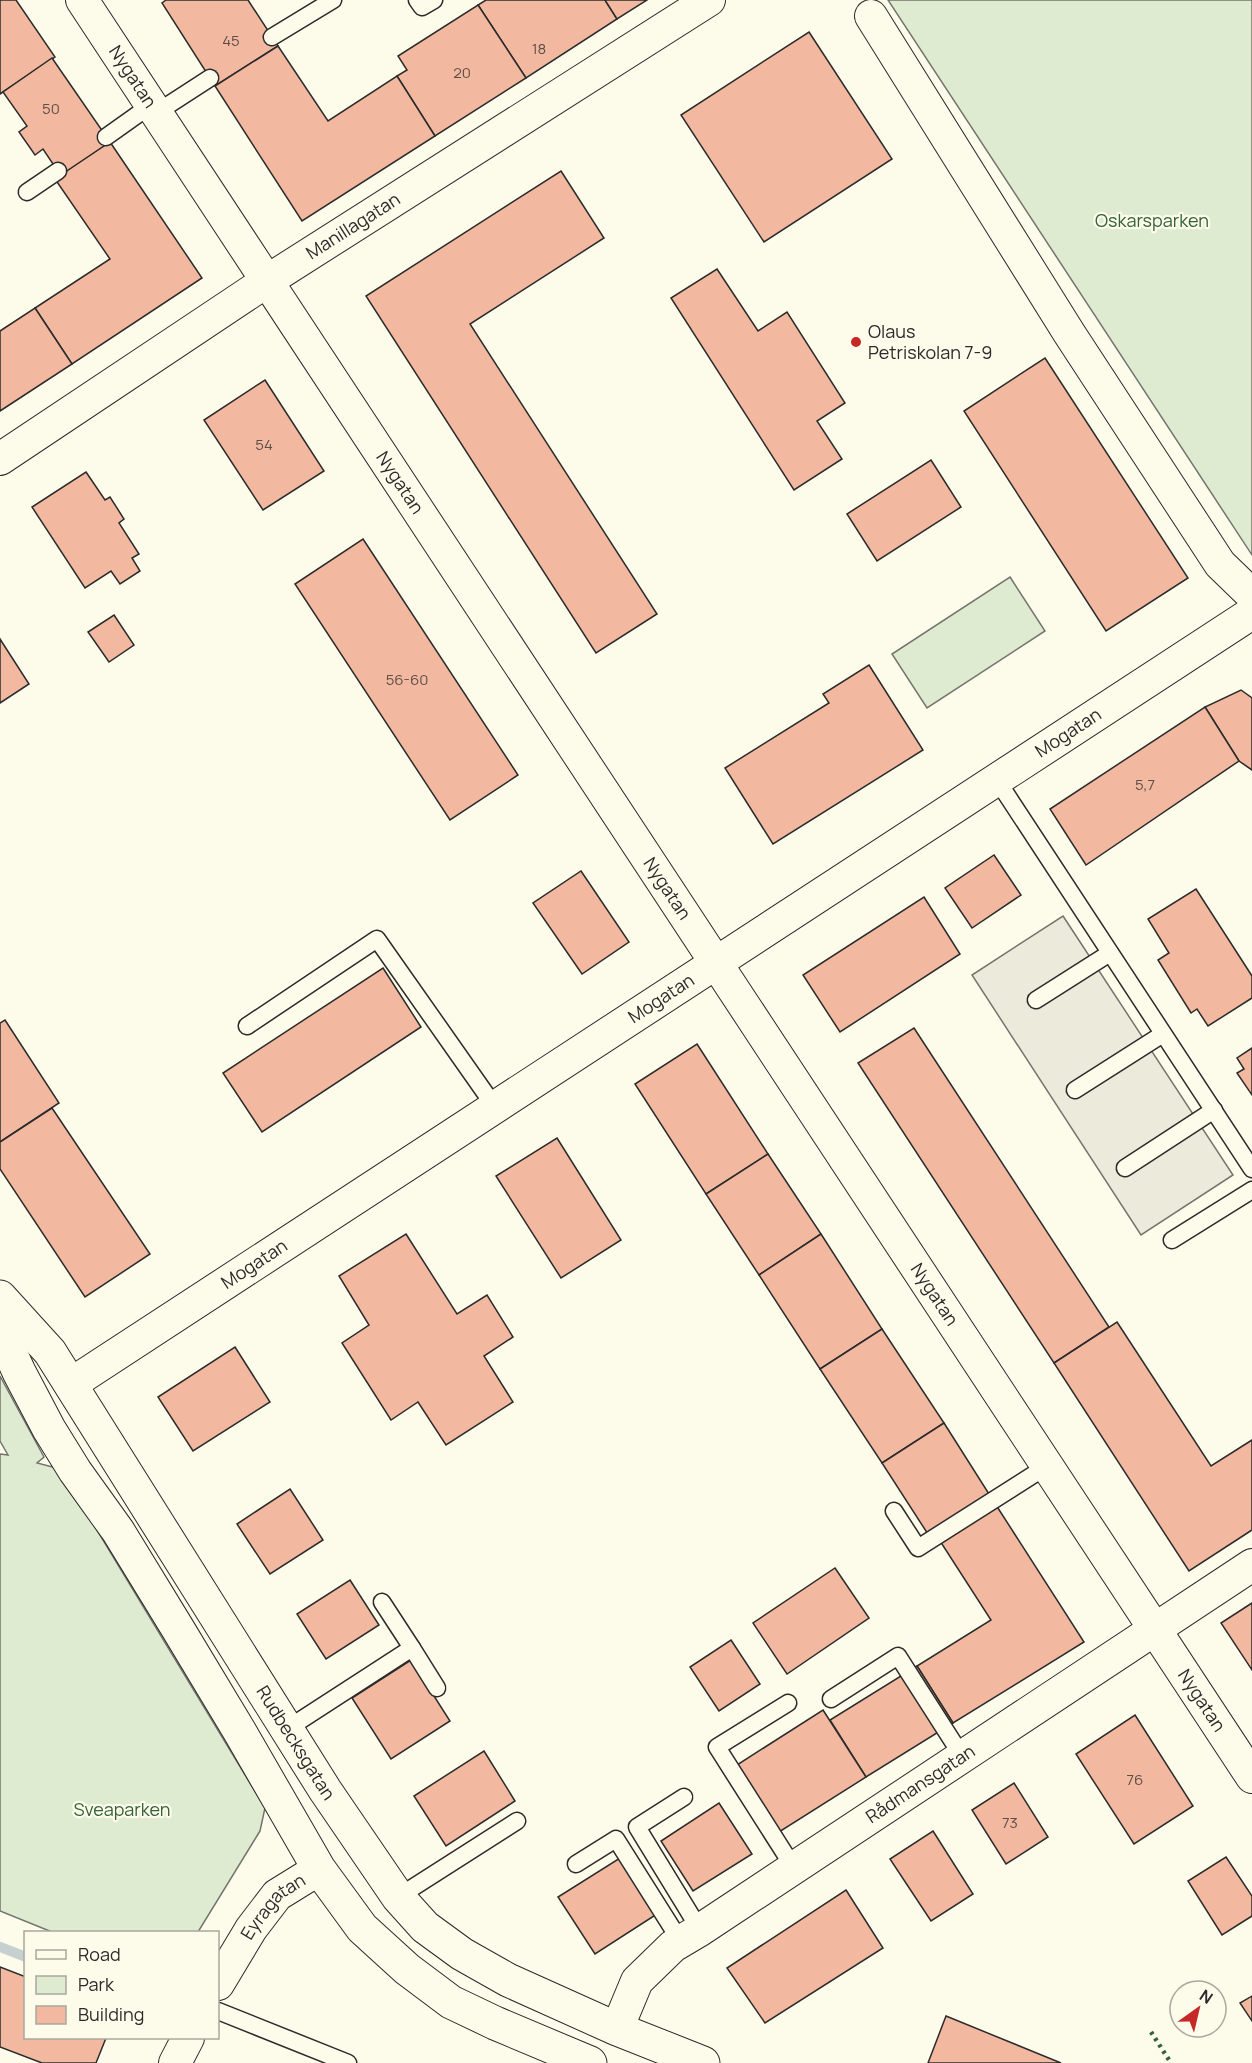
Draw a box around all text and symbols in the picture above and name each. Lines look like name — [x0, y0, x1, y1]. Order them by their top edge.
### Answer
house number: 45 — [222, 30, 240, 51]
house number: 18 — [532, 38, 546, 59]
street label: Nygatan — [104, 40, 163, 112]
house number: 20 — [453, 62, 471, 83]
house number: 50 — [42, 98, 60, 119]
street label: Manillagatan — [301, 187, 404, 264]
park label: Oskarsparken — [1095, 208, 1209, 232]
place label: Olaus Petriskolan 7-9 — [868, 319, 992, 364]
marker: Olaus Petriskolan 7-9 — [849, 335, 863, 349]
house number: 54 — [255, 434, 273, 455]
street label: Nygatan — [371, 446, 430, 518]
house number: 56-60 — [386, 669, 428, 690]
street label: Mogatan — [1030, 702, 1105, 762]
house number: 5,7 — [1135, 774, 1155, 795]
street label: Nygatan — [639, 852, 697, 924]
street label: Mogatan — [623, 967, 698, 1028]
street label: Mogatan — [216, 1233, 292, 1294]
street label: Nygatan — [906, 1258, 965, 1330]
street label: Nygatan — [1173, 1664, 1232, 1736]
street label: Rudbecksgatan — [251, 1681, 341, 1804]
street label: Rådmansgatan — [861, 1739, 979, 1828]
house number: 76 — [1127, 1769, 1143, 1790]
park label: Sveaparken — [73, 1797, 171, 1821]
house number: 73 — [1002, 1812, 1018, 1833]
street label: Eyragatan — [235, 1867, 309, 1944]
legend — [24, 1931, 219, 2039]
text: Road — [78, 1942, 121, 1966]
text: Park — [78, 1972, 115, 1996]
north arrow — [1168, 1979, 1228, 2039]
text: N — [1195, 1984, 1217, 2009]
text: Building — [78, 2002, 144, 2026]

